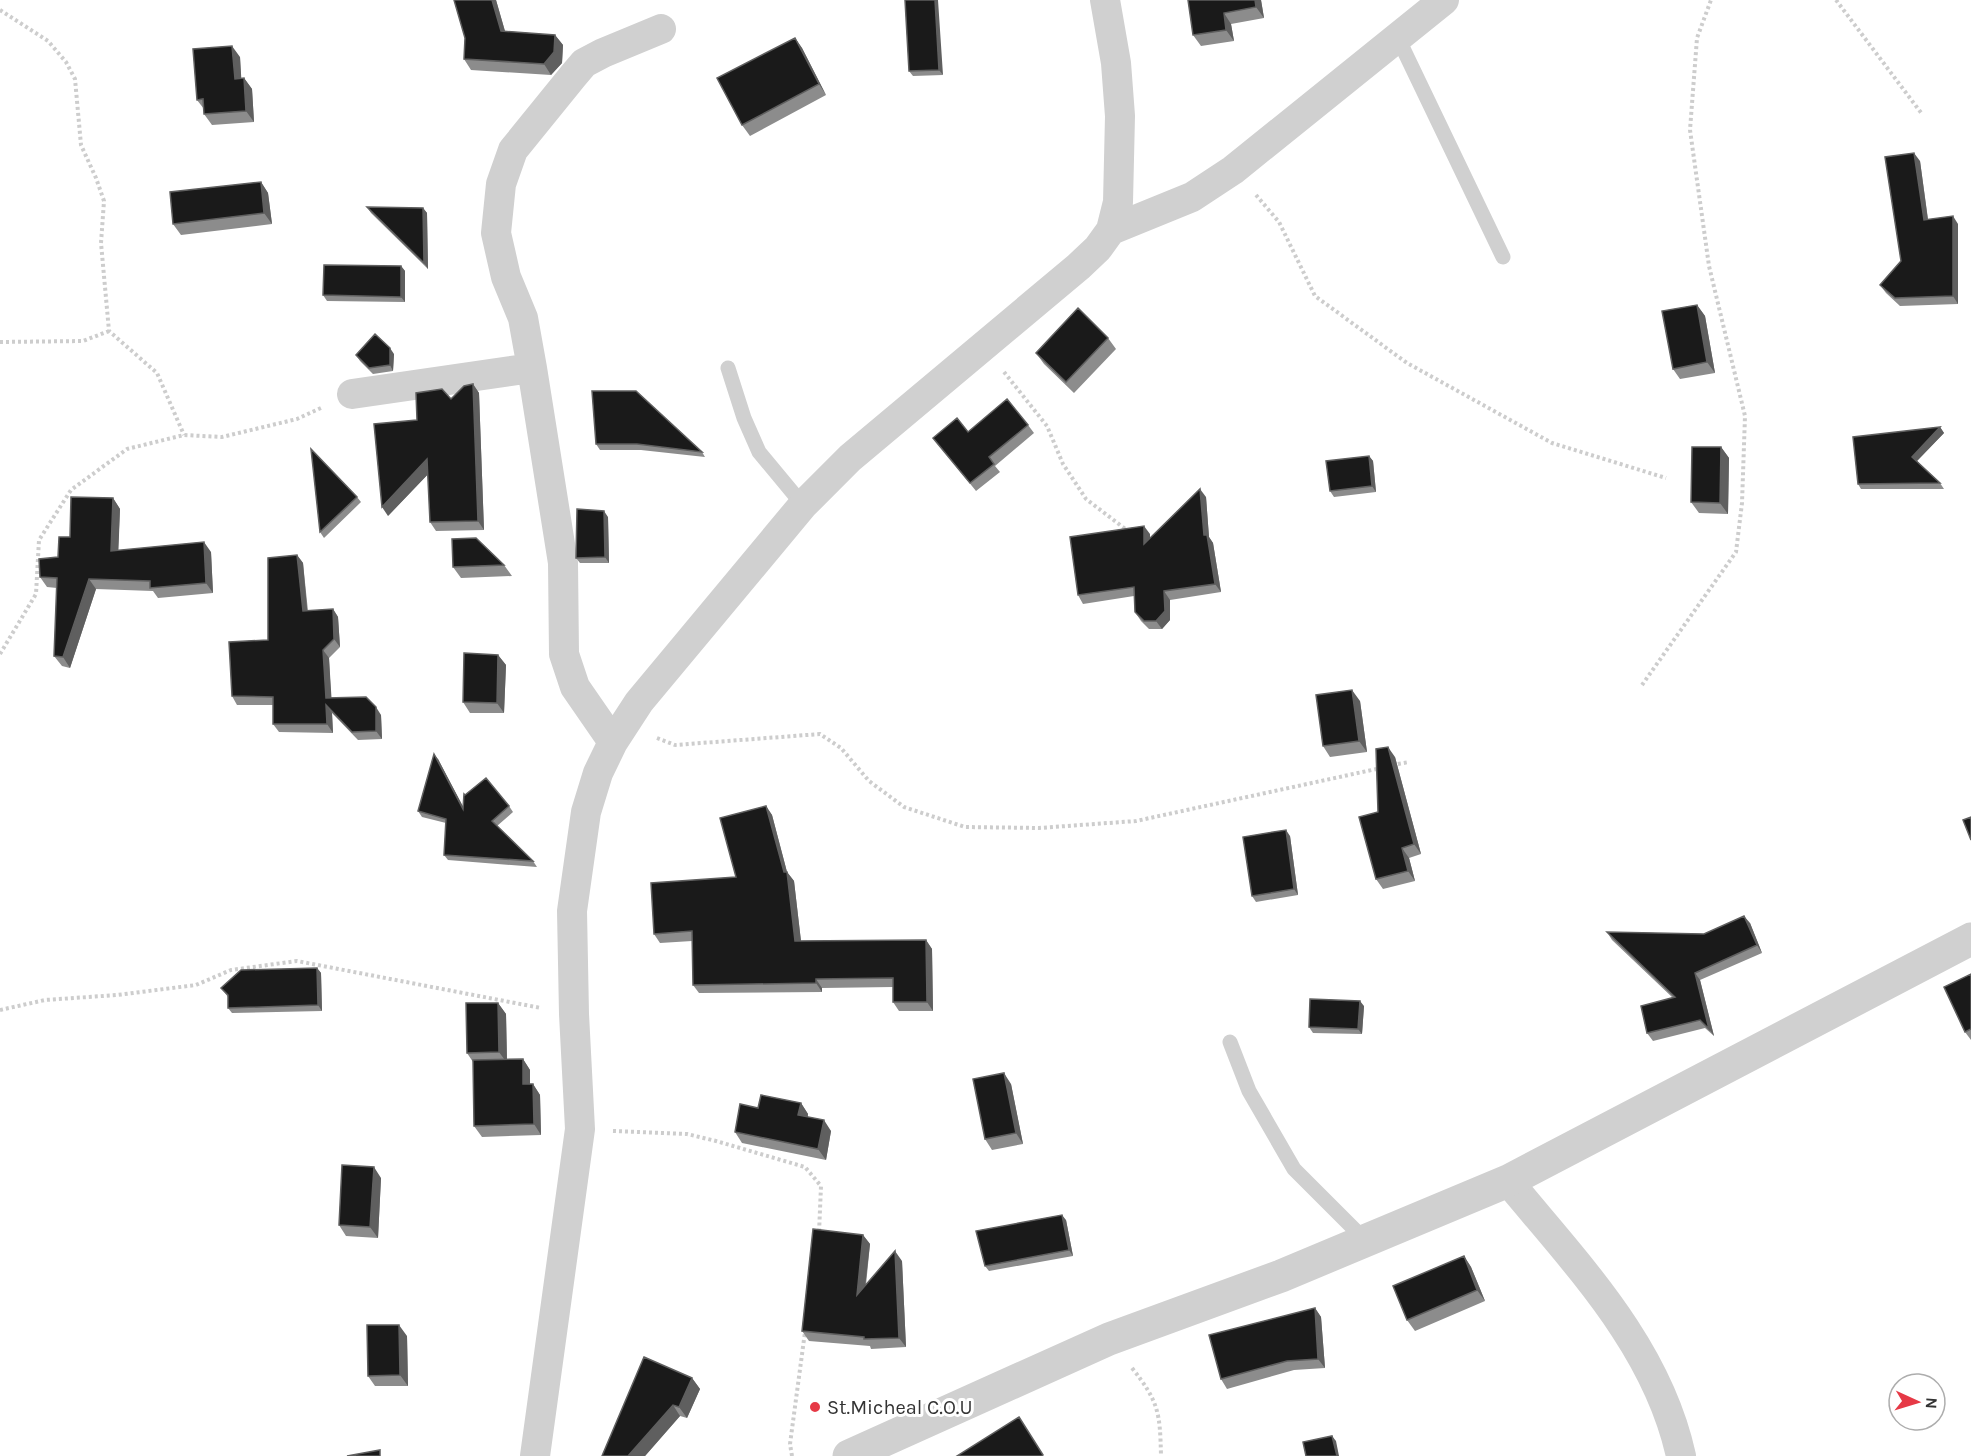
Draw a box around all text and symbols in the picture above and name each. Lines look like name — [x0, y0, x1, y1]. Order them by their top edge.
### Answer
north arrow — [1887, 1372, 1947, 1432]
place label: St.Micheal C.O.U — [827, 1396, 972, 1419]
text: N — [1922, 1397, 1941, 1409]
marker: St.Micheal C.O.U — [808, 1400, 822, 1414]

